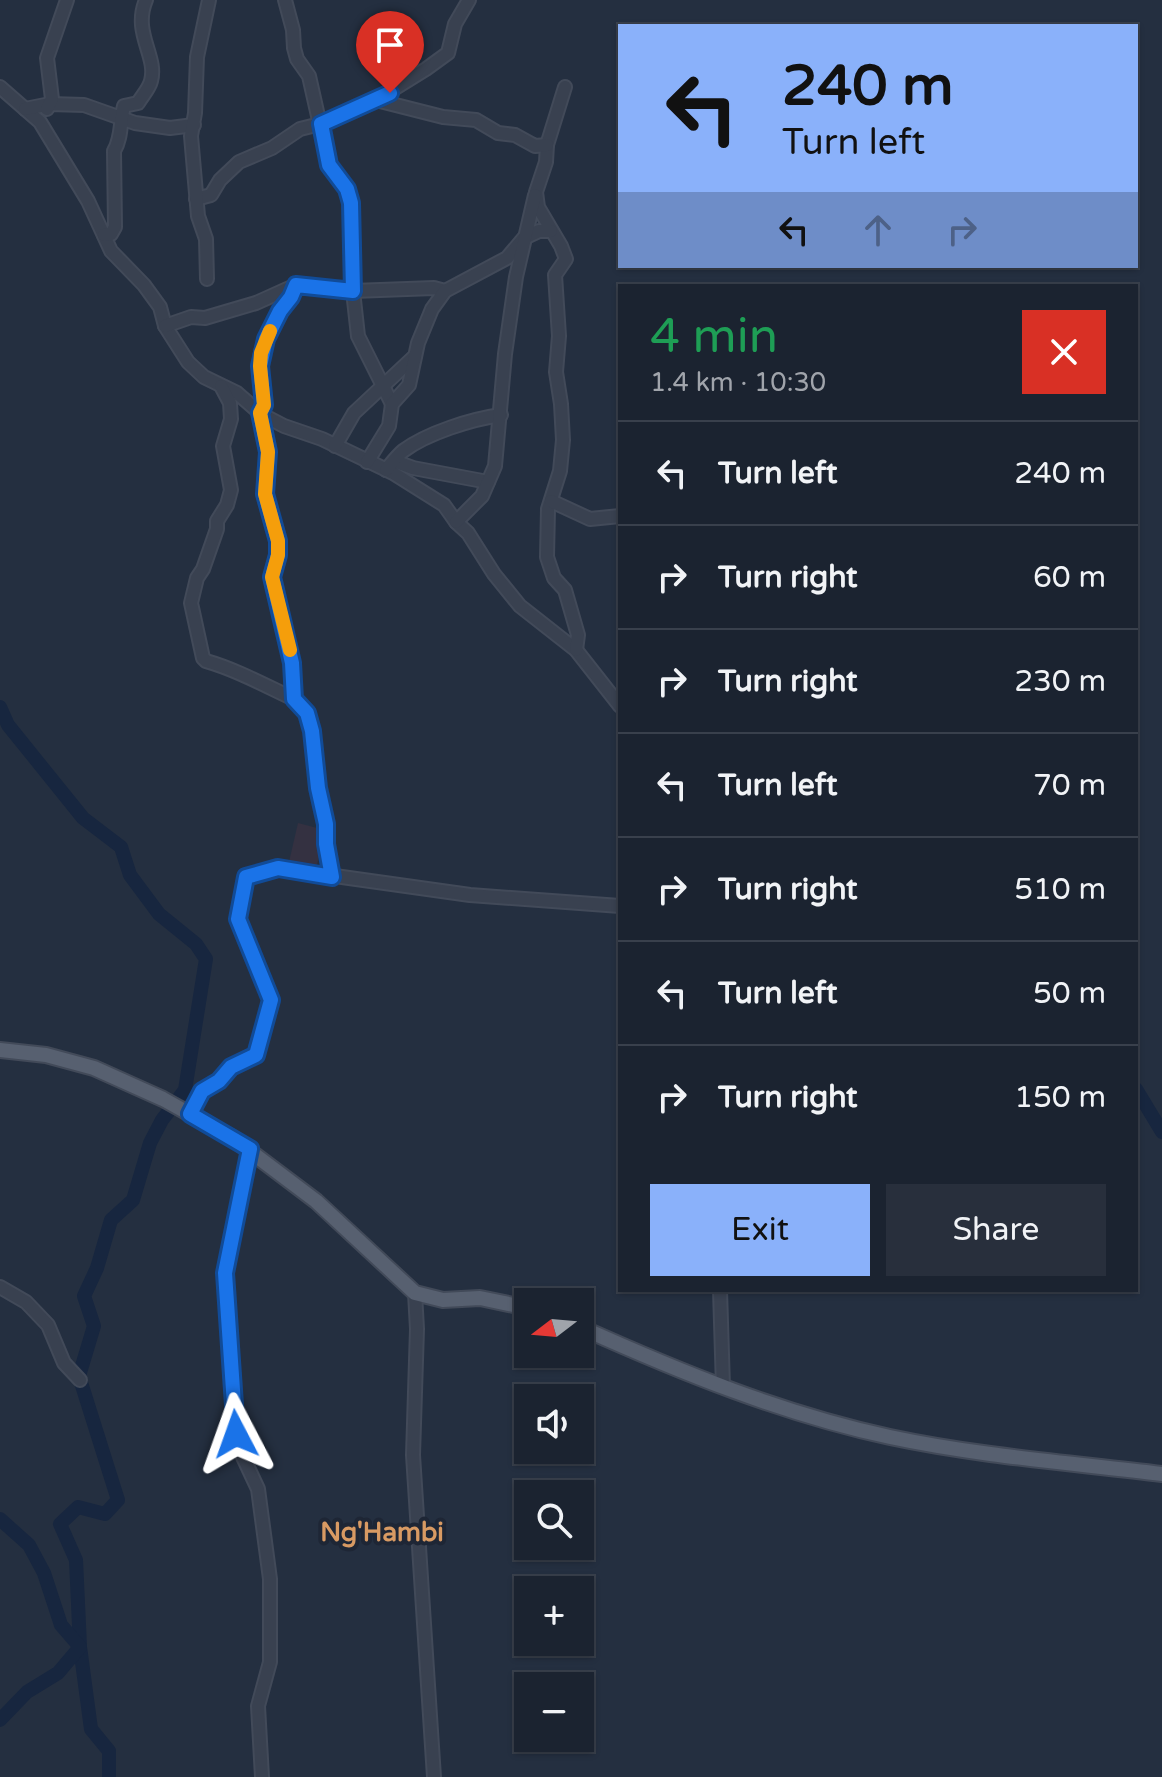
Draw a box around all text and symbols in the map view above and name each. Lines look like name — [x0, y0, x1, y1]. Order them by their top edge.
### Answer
pin — [356, 11, 424, 93]
icon: arrive — [368, 23, 412, 67]
text: 240 m — [782, 53, 953, 120]
icon: left — [650, 56, 754, 160]
text: Turn left — [782, 121, 925, 164]
icon: left — [772, 208, 816, 252]
icon: ahead — [856, 208, 900, 252]
icon: right — [940, 208, 984, 252]
text: 4 min — [650, 308, 778, 366]
button: close — [1022, 310, 1106, 394]
text: 1.4 km · 10:30 — [650, 367, 826, 398]
icon: left — [650, 451, 694, 495]
text: Turn left — [718, 455, 837, 492]
text: 240 m — [1014, 455, 1106, 492]
icon: right — [650, 555, 694, 599]
text: Turn right — [718, 559, 858, 596]
text: 60 m — [1033, 559, 1106, 596]
icon: right — [650, 659, 694, 703]
text: Turn right — [718, 663, 858, 700]
text: 230 m — [1014, 663, 1106, 700]
icon: left — [650, 763, 694, 807]
text: Turn left — [718, 767, 837, 804]
text: 70 m — [1033, 767, 1106, 804]
icon: right — [650, 867, 694, 911]
text: Turn right — [718, 871, 858, 908]
text: 510 m — [1014, 871, 1106, 908]
icon: left — [650, 971, 694, 1015]
text: Turn left — [718, 975, 837, 1012]
text: 50 m — [1033, 975, 1106, 1012]
icon: right — [650, 1075, 694, 1119]
text: Turn right — [718, 1079, 858, 1116]
text: 150 m — [1014, 1079, 1106, 1116]
button: Exit — [650, 1184, 870, 1276]
button: Share — [886, 1184, 1106, 1276]
north arrow — [514, 1288, 594, 1368]
map controls — [514, 1288, 594, 1752]
button: sound — [514, 1384, 594, 1464]
position arrow — [194, 1392, 278, 1476]
button: search — [514, 1480, 594, 1560]
district label: Ng'Hambi — [320, 1517, 444, 1548]
button: + — [514, 1576, 594, 1656]
button: − — [514, 1672, 594, 1752]

